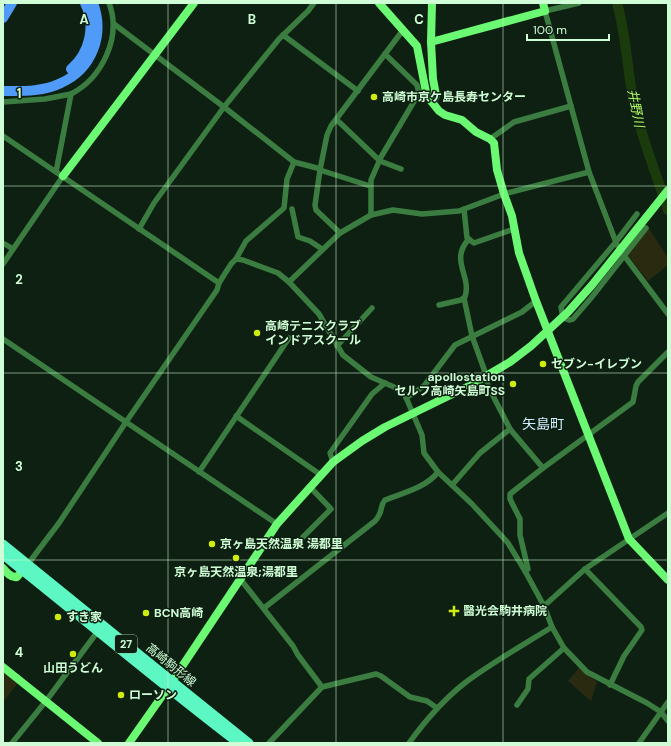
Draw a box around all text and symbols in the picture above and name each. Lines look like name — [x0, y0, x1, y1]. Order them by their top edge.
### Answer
text: A — [79, 11, 89, 28]
text: B — [248, 11, 256, 28]
text: C — [414, 11, 424, 28]
scale bar — [527, 16, 609, 42]
text: 100 m — [533, 22, 567, 38]
text: 1 — [17, 85, 21, 102]
water label: 井野川 — [624, 87, 648, 131]
place label: 高崎市京ケ島長寿センター — [382, 89, 526, 105]
marker: 高崎市京ケ島長寿センター — [369, 92, 379, 102]
text: 2 — [15, 271, 23, 288]
place label: 高崎テニスクラブ インドアスクール — [265, 318, 361, 348]
marker: 高崎テニスクラブ インドアスクール — [252, 328, 262, 338]
place label: セブン-イレブン — [551, 356, 642, 372]
marker: セブン-イレブン — [538, 359, 548, 369]
place label: apollostation セルフ高崎矢島町SS — [395, 369, 505, 399]
marker: apollostation セルフ高崎矢島町SS — [508, 379, 518, 389]
district label: 矢島町 — [522, 415, 564, 433]
text: 3 — [15, 458, 23, 475]
place label: 京ヶ島天然温泉 湯都里 — [220, 536, 343, 552]
marker: 京ヶ島天然温泉 湯都里 — [207, 539, 217, 549]
marker: 京ヶ島天然温泉;湯都里 — [231, 553, 241, 563]
place label: 京ヶ島天然温泉;湯都里 — [174, 564, 298, 580]
place label: 醫光会駒井病院 — [463, 603, 547, 619]
place label: BCN高崎 — [154, 605, 203, 621]
marker: 醫光会駒井病院 — [448, 605, 460, 617]
marker: BCN高崎 — [141, 608, 151, 618]
place label: すき家 — [66, 609, 102, 625]
marker: すき家 — [53, 612, 63, 622]
road number: 27 — [115, 635, 137, 653]
street label: 高崎駒形線 — [143, 640, 199, 690]
text: 4 — [15, 644, 23, 661]
marker: 山田うどん — [68, 649, 78, 659]
place label: 山田うどん — [43, 660, 103, 676]
place label: ローソン — [129, 687, 177, 703]
marker: ローソン — [116, 690, 126, 700]

